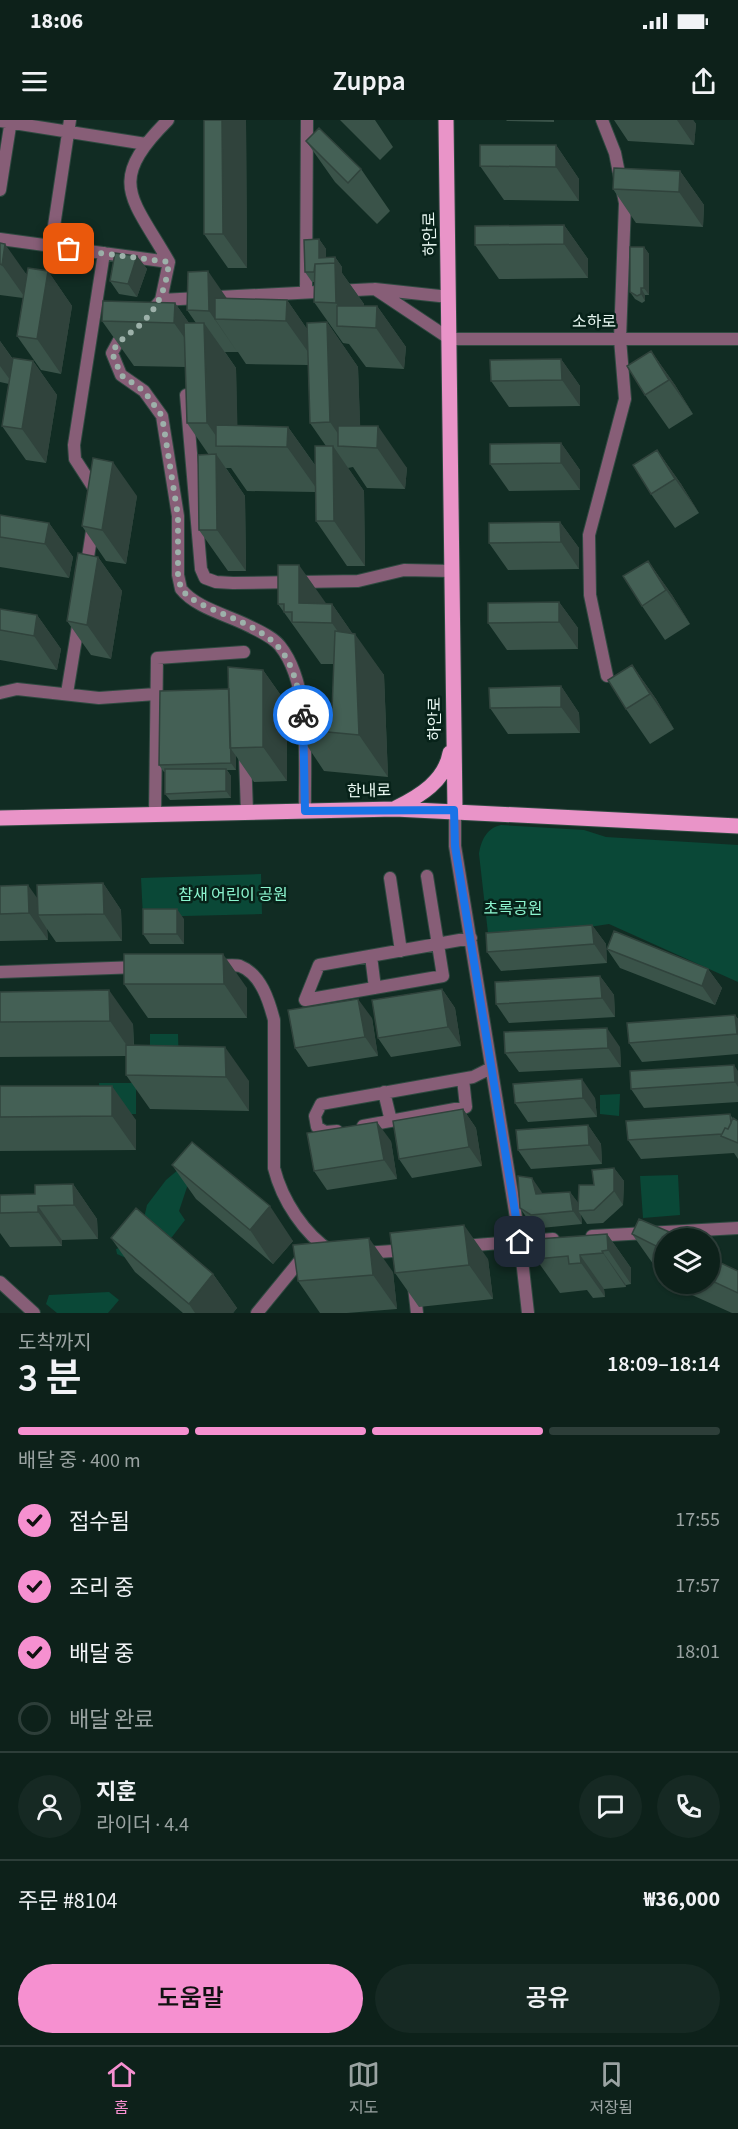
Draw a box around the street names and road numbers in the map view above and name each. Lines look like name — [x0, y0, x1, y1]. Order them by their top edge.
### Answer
street label: 하안로 — [419, 211, 441, 256]
street label: 소하로 — [572, 311, 616, 333]
street label: 하안로 — [424, 697, 446, 741]
street label: 한내로 — [347, 780, 392, 802]

